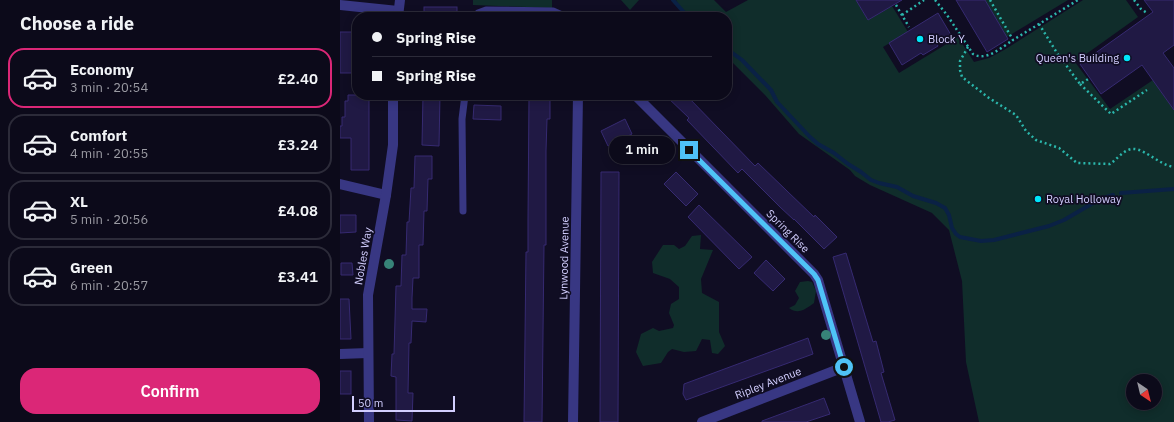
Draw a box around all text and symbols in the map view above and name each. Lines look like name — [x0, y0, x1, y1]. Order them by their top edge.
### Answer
text: Choose a ride — [20, 12, 134, 35]
text: Spring Rise — [396, 28, 476, 47]
place label: Block Y — [928, 32, 965, 46]
marker: Block Y — [915, 34, 925, 44]
place label: Queen's Building — [1036, 51, 1119, 65]
marker: Queen's Building — [1122, 53, 1132, 63]
icon: car — [22, 60, 58, 96]
text: Economy — [70, 60, 134, 79]
text: Spring Rise — [396, 66, 476, 85]
text: £2.40 — [278, 69, 318, 88]
text: 3 min · 20:54 — [70, 79, 148, 96]
icon: car — [22, 126, 58, 162]
text: Comfort — [70, 126, 127, 145]
text: £3.24 — [278, 135, 318, 154]
callout: 1 min — [609, 136, 675, 164]
text: 1 min — [625, 141, 659, 158]
route end — [680, 141, 698, 159]
text: 4 min · 20:55 — [70, 145, 148, 162]
icon: car — [22, 192, 58, 228]
text: XL — [70, 192, 88, 211]
place label: Royal Holloway — [1046, 192, 1122, 206]
marker: Royal Holloway — [1033, 194, 1043, 204]
text: £4.08 — [278, 201, 318, 220]
street label: Spring Rise — [763, 206, 813, 256]
text: 5 min · 20:56 — [70, 211, 148, 228]
street label: Lynwood Avenue — [556, 216, 572, 300]
street label: Nobles Way — [351, 226, 375, 286]
icon: car — [22, 258, 58, 294]
text: Green — [70, 258, 113, 277]
text: £3.41 — [278, 267, 318, 286]
text: 6 min · 20:57 — [70, 277, 148, 294]
route start — [835, 358, 853, 376]
street label: Ripley Avenue — [733, 364, 803, 402]
button: Confirm — [20, 368, 320, 414]
north arrow — [1126, 374, 1162, 410]
map controls — [1126, 374, 1162, 410]
scale bar — [352, 394, 455, 413]
text: 50 m — [358, 396, 383, 410]

